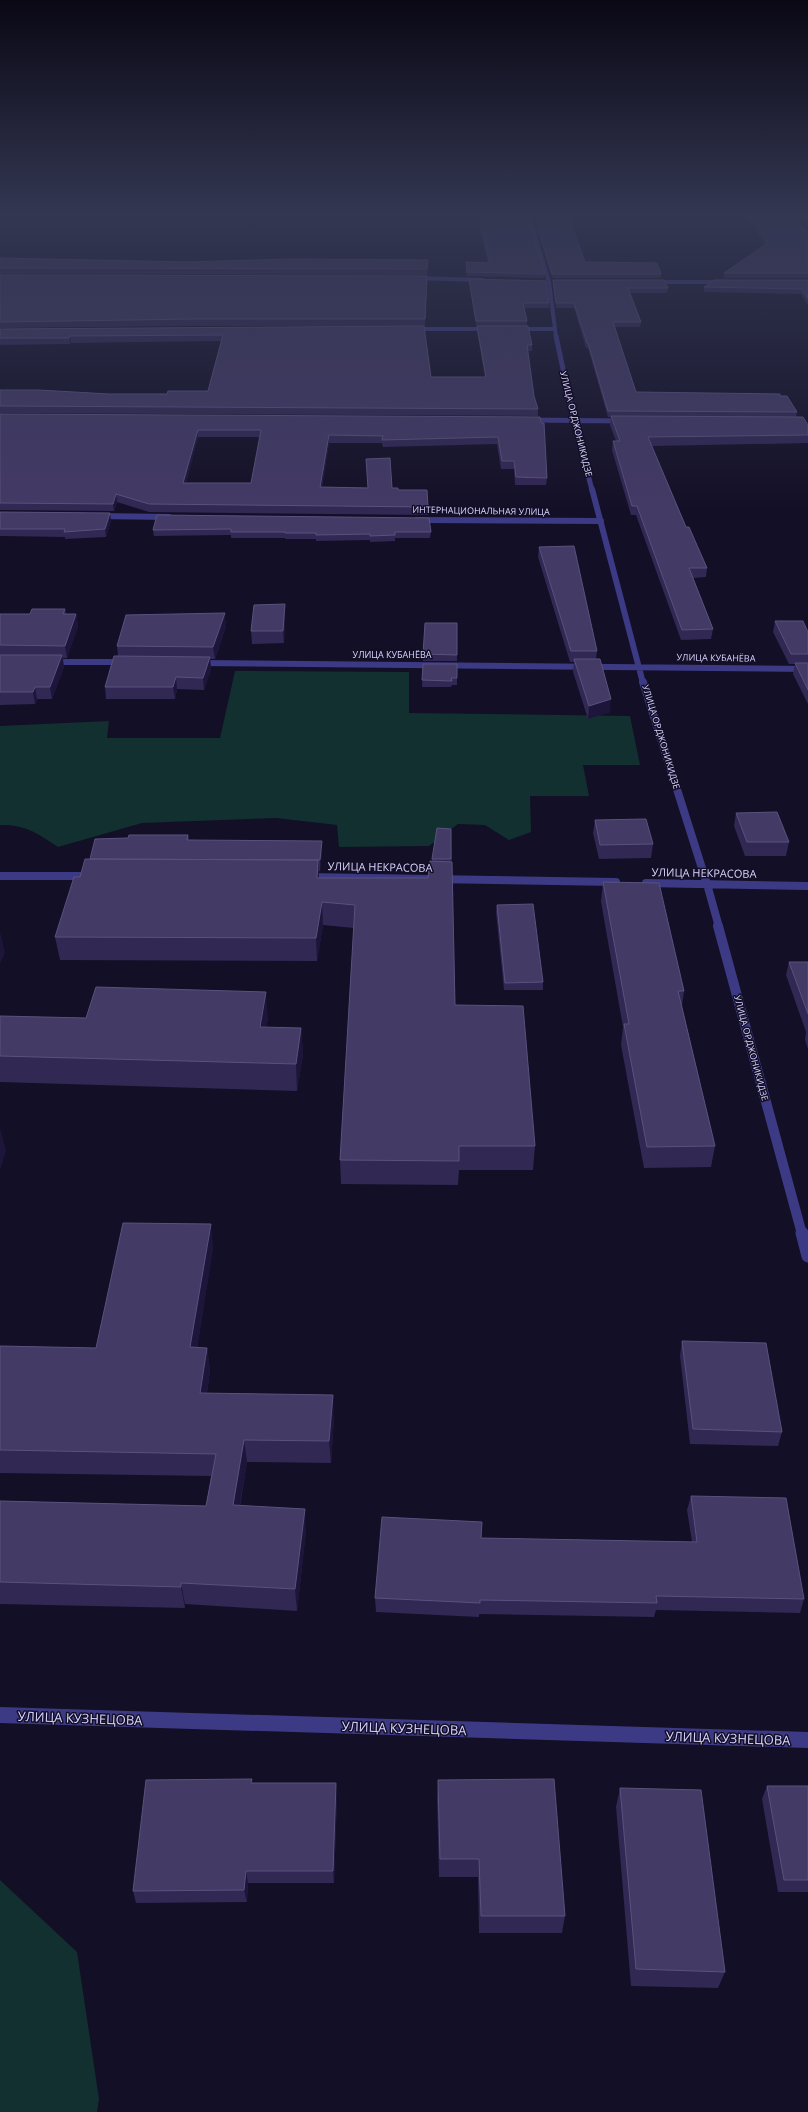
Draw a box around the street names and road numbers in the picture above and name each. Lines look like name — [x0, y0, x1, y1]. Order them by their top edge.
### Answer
street label: УЛИЦА ОРДЖОНИКИДЗЕ — [557, 370, 596, 478]
street label: ИНТЕРНАЦИОНАЛЬНАЯ УЛИЦА — [412, 503, 550, 518]
street label: УЛИЦА КУБАНЁВА — [353, 648, 432, 661]
street label: УЛИЦА КУБАНЁВА — [677, 650, 756, 665]
street label: УЛИЦА ОРДЖОНИКИДЗЕ — [639, 683, 684, 791]
street label: УЛИЦА НЕКРАСОВА — [327, 858, 433, 875]
street label: УЛИЦА НЕКРАСОВА — [651, 864, 757, 881]
street label: УЛИЦА ОРДЖОНИКИДЗЕ — [731, 994, 772, 1102]
street label: УЛИЦА КУЗНЕЦОВА — [17, 1707, 144, 1729]
street label: УЛИЦА КУЗНЕЦОВА — [341, 1717, 468, 1739]
street label: УЛИЦА КУЗНЕЦОВА — [665, 1727, 792, 1749]

